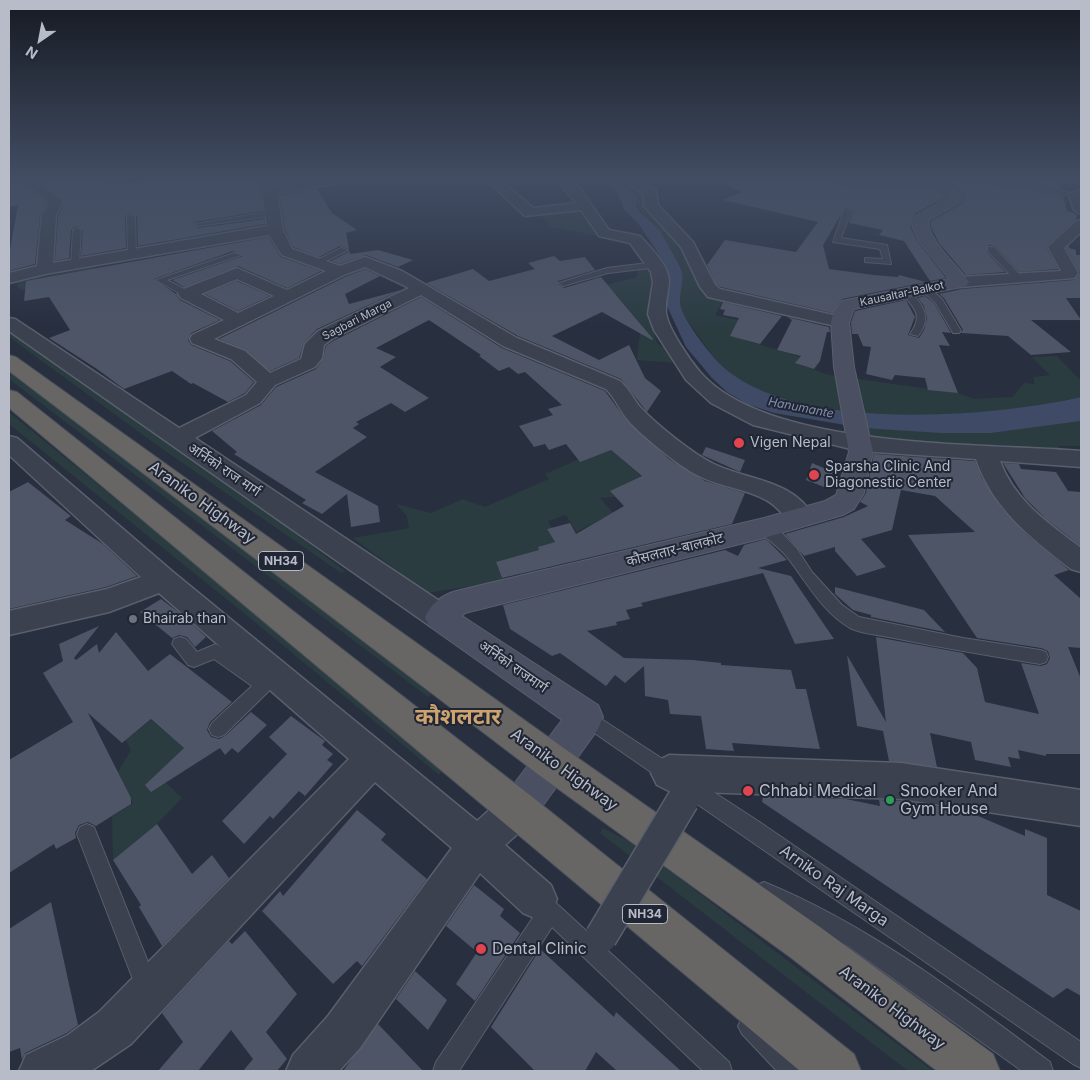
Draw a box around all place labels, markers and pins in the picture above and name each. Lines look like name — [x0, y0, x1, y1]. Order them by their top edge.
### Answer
place label: Vigen Nepal — [750, 435, 831, 451]
marker: Vigen Nepal — [732, 436, 746, 450]
place label: Sparsha Clinic And Diagonestic Center — [825, 459, 952, 492]
marker: Sparsha Clinic And Diagonestic Center — [807, 468, 821, 482]
place label: Bhairab than — [143, 611, 226, 627]
marker: Bhairab than — [127, 613, 139, 625]
place label: Chhabi Medical — [759, 781, 876, 801]
place label: Snooker And Gym House — [900, 781, 997, 819]
marker: Chhabi Medical — [741, 784, 755, 798]
marker: Snooker And Gym House — [884, 794, 896, 806]
place label: Dental Clinic — [492, 939, 587, 959]
marker: Dental Clinic — [474, 942, 488, 956]

